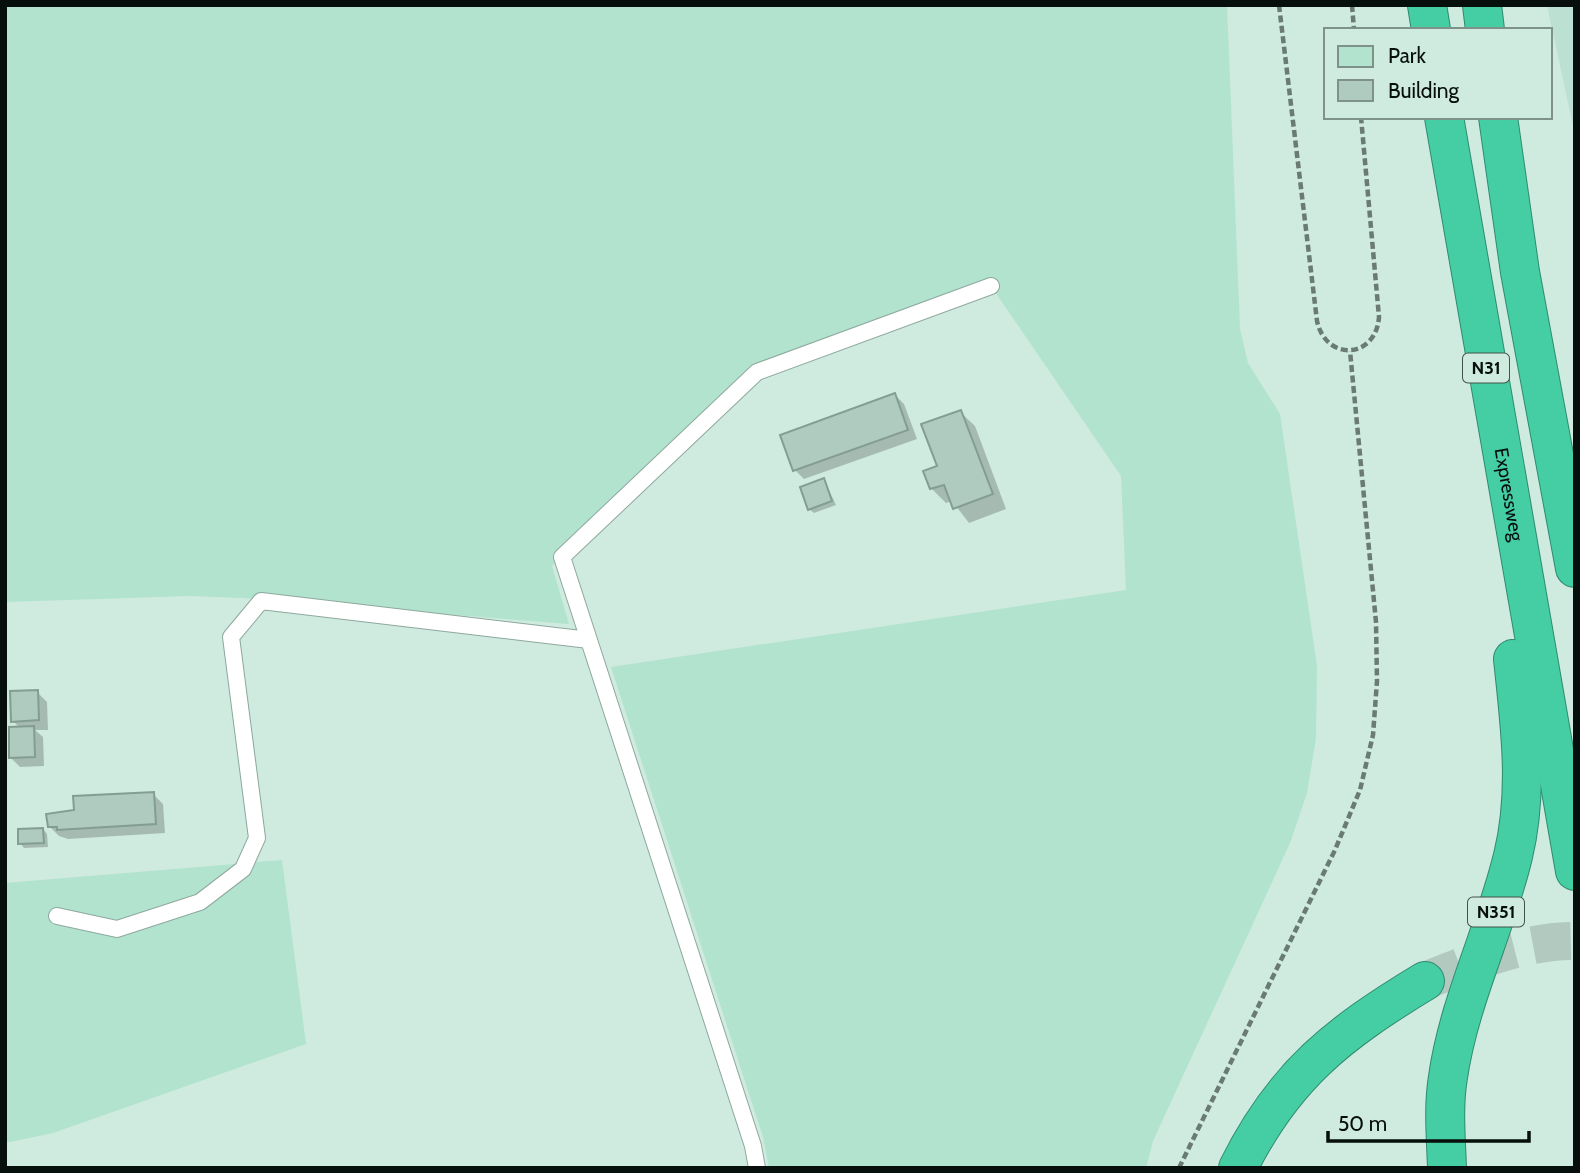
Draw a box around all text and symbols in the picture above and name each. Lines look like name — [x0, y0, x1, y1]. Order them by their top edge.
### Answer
legend — [1324, 28, 1552, 119]
text: Park — [1388, 43, 1426, 68]
text: Building — [1388, 78, 1460, 103]
road number: N31 — [1463, 354, 1509, 382]
street label: Expressweg — [1490, 446, 1529, 543]
road number: N351 — [1468, 897, 1524, 926]
scale bar — [1328, 1100, 1529, 1144]
text: 50 m — [1338, 1111, 1387, 1136]

